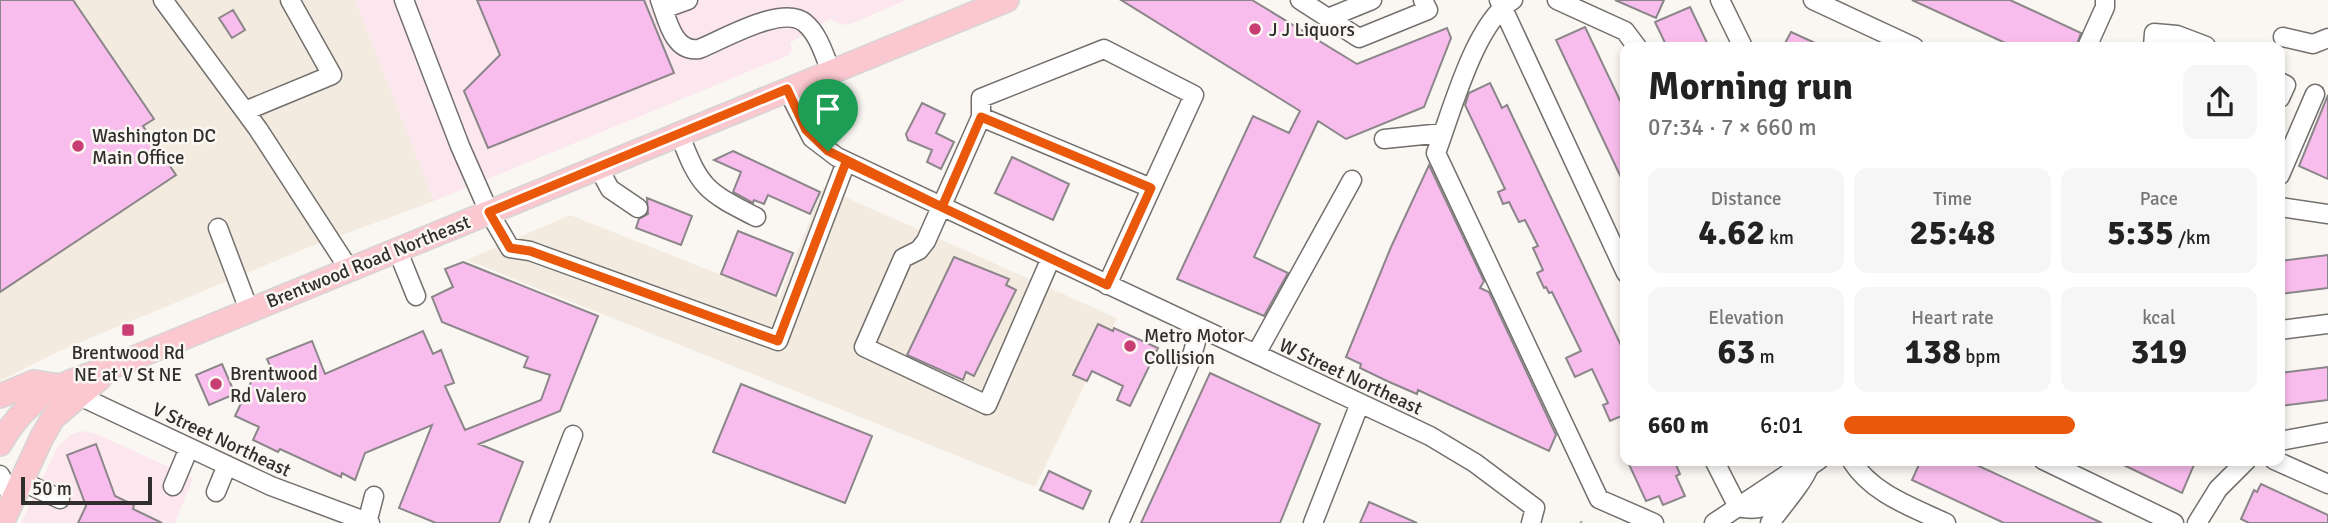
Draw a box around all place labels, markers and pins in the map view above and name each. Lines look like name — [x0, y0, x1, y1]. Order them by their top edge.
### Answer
place label: J J Liquors — [1269, 18, 1355, 42]
marker: J J Liquors — [1247, 21, 1263, 37]
pin — [798, 79, 858, 151]
place label: Washington DC Main Office — [92, 124, 216, 170]
marker: Washington DC Main Office — [70, 138, 86, 154]
marker: Brentwood Rd NE at V St NE — [120, 322, 136, 338]
place label: Metro Motor Collision — [1144, 324, 1245, 370]
marker: Metro Motor Collision — [1122, 338, 1138, 354]
place label: Brentwood Rd NE at V St NE — [71, 341, 185, 387]
place label: Brentwood Rd Valero — [230, 362, 318, 408]
marker: Brentwood Rd Valero — [208, 376, 224, 392]

